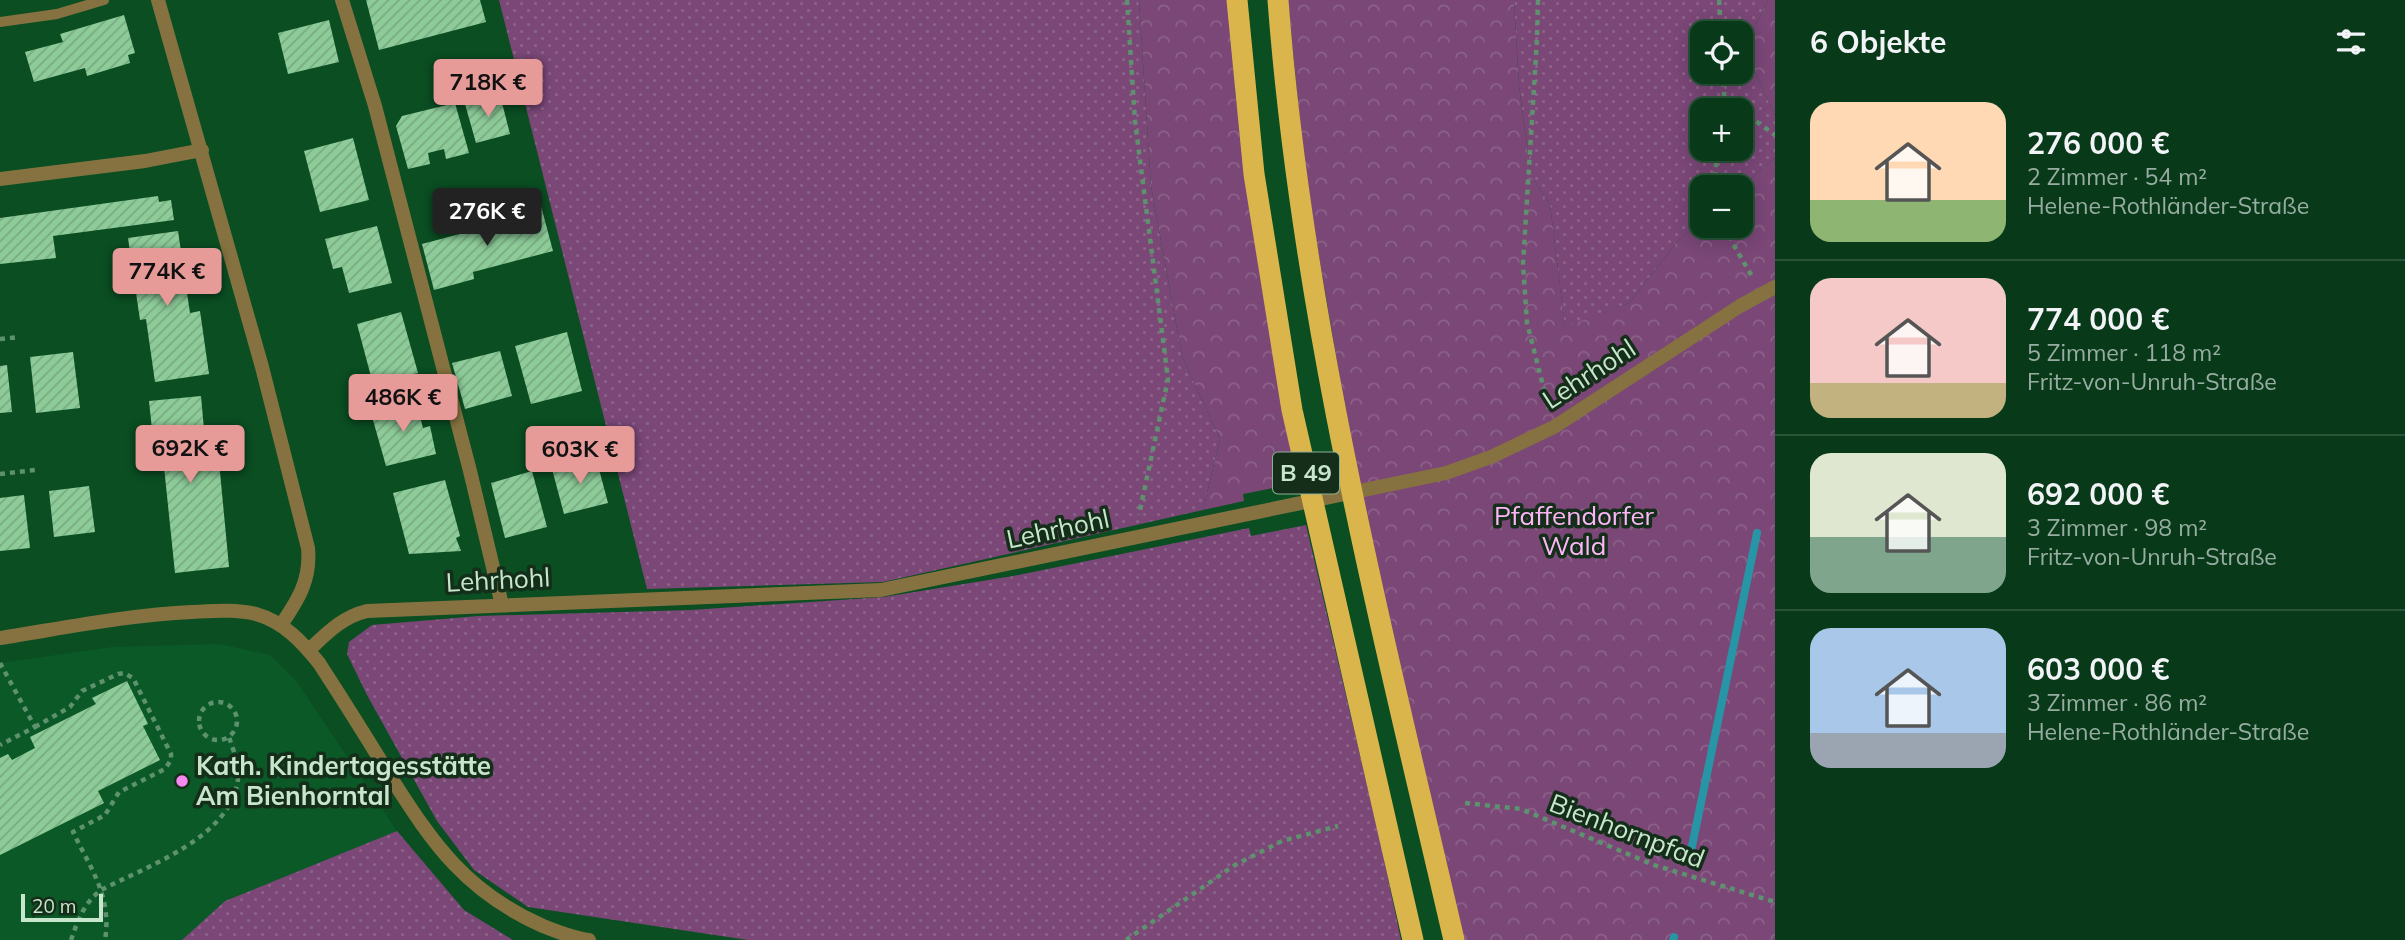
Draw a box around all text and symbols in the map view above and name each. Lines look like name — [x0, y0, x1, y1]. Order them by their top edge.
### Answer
map controls — [1690, 21, 1753, 238]
button: locate — [1690, 21, 1753, 84]
text: 6 Objekte — [1810, 23, 1946, 61]
icon: filters — [2332, 23, 2370, 61]
pin: 718K € — [431, 60, 545, 119]
text: 718K € — [450, 67, 526, 96]
button: + — [1690, 98, 1753, 161]
text: 276 000 € — [2027, 124, 2169, 162]
icon: home — [1866, 130, 1950, 214]
text: 2 Zimmer · 54 m² — [2027, 162, 2207, 191]
button: − — [1690, 175, 1753, 238]
pin: 276K € — [430, 188, 544, 248]
text: Helene-Rothländer-Straße — [2027, 191, 2309, 220]
text: 276K € — [449, 196, 525, 225]
pin: 774K € — [110, 248, 224, 308]
text: 774K € — [129, 256, 205, 285]
text: 774 000 € — [2027, 300, 2169, 338]
icon: home — [1866, 306, 1950, 390]
street label: Lehrhohl — [1536, 331, 1641, 416]
text: 5 Zimmer · 118 m² — [2027, 338, 2221, 367]
text: Fritz-von-Unruh-Straße — [2027, 367, 2277, 396]
pin: 486K € — [346, 374, 460, 434]
text: 486K € — [365, 382, 441, 411]
pin: 692K € — [133, 426, 247, 485]
pin: 603K € — [523, 426, 637, 486]
text: 692K € — [152, 433, 228, 462]
text: 603K € — [542, 434, 618, 463]
road number: B 49 — [1273, 452, 1339, 494]
text: 692 000 € — [2027, 475, 2169, 513]
icon: home — [1866, 481, 1950, 565]
park label: Pfaffendorfer Wald — [1494, 499, 1655, 562]
street label: Lehrhohl — [1003, 502, 1112, 556]
text: 3 Zimmer · 98 m² — [2027, 513, 2207, 542]
text: Fritz-von-Unruh-Straße — [2027, 542, 2277, 571]
street label: Lehrhohl — [445, 560, 551, 599]
text: 603 000 € — [2027, 650, 2169, 688]
icon: home — [1866, 656, 1950, 740]
text: 3 Zimmer · 86 m² — [2027, 688, 2207, 717]
text: Helene-Rothländer-Straße — [2027, 717, 2309, 746]
place label: Kath. Kindertagesstätte Am Bienhorntal — [196, 749, 491, 812]
marker: Kath. Kindertagesstätte Am Bienhorntal — [174, 773, 190, 789]
street label: Bienhornpfad — [1545, 786, 1709, 875]
scale bar — [21, 891, 103, 923]
text: 20 m — [32, 894, 76, 918]

